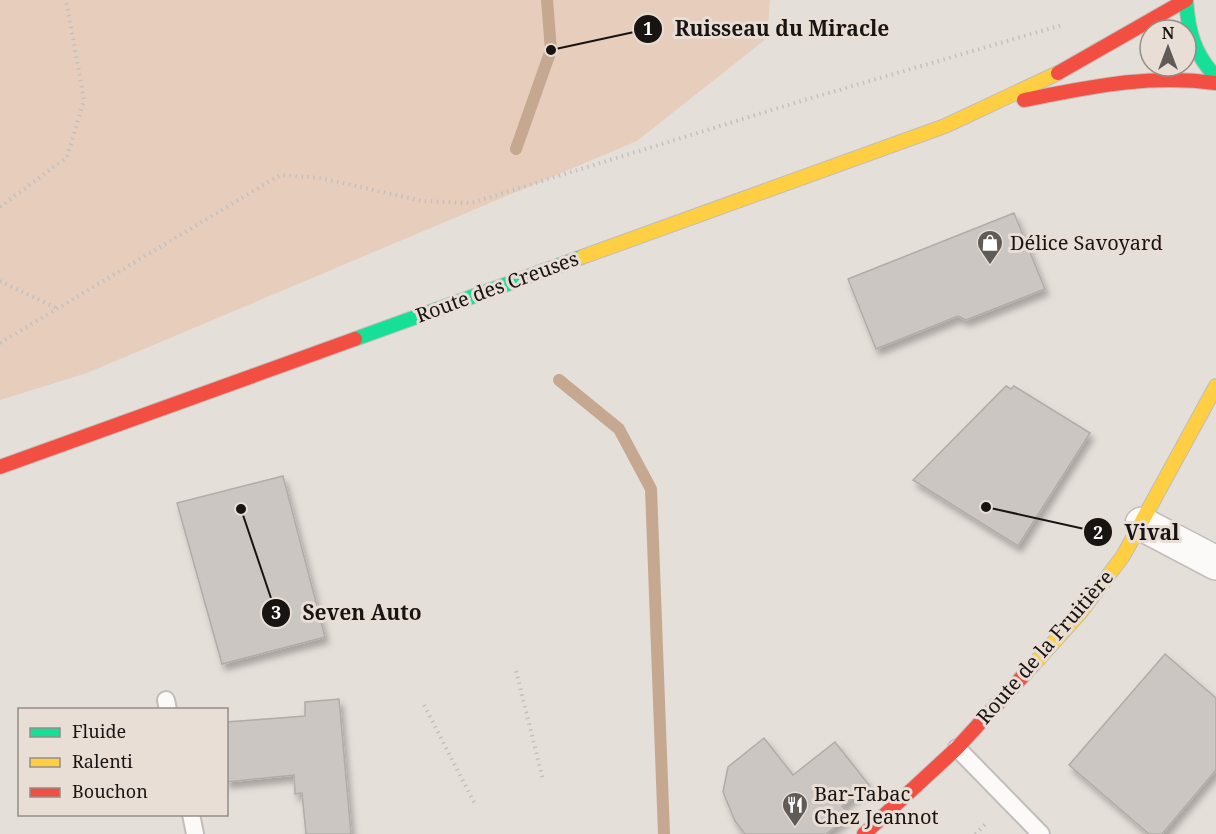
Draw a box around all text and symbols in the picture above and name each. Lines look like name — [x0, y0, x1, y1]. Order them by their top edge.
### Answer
callout: Ruisseau du Miracle — [633, 9, 902, 48]
text: Ruisseau du Miracle — [675, 14, 889, 42]
text: 1 — [643, 16, 653, 40]
north arrow — [1138, 18, 1198, 78]
text: N — [1162, 22, 1175, 44]
shop icon: Délice Savoyard — [975, 228, 1005, 266]
place label: Délice Savoyard — [1010, 229, 1163, 256]
street label: Route des Creuses — [412, 245, 582, 329]
callout: Vival — [1083, 513, 1191, 552]
text: Vival — [1125, 518, 1180, 546]
text: 2 — [1093, 520, 1103, 544]
street label: Route de la Fruitière — [970, 564, 1119, 729]
callout: Seven Auto — [261, 593, 434, 632]
text: Seven Auto — [302, 598, 422, 626]
text: 3 — [271, 600, 281, 624]
legend — [18, 708, 228, 816]
text: Fluide — [72, 719, 126, 743]
text: Ralenti — [72, 749, 133, 773]
text: Bouchon — [72, 779, 148, 803]
place label: Bar-Tabac Chez Jeannot — [814, 780, 939, 830]
restaurant icon: Bar-Tabac Chez Jeannot — [780, 790, 810, 828]

